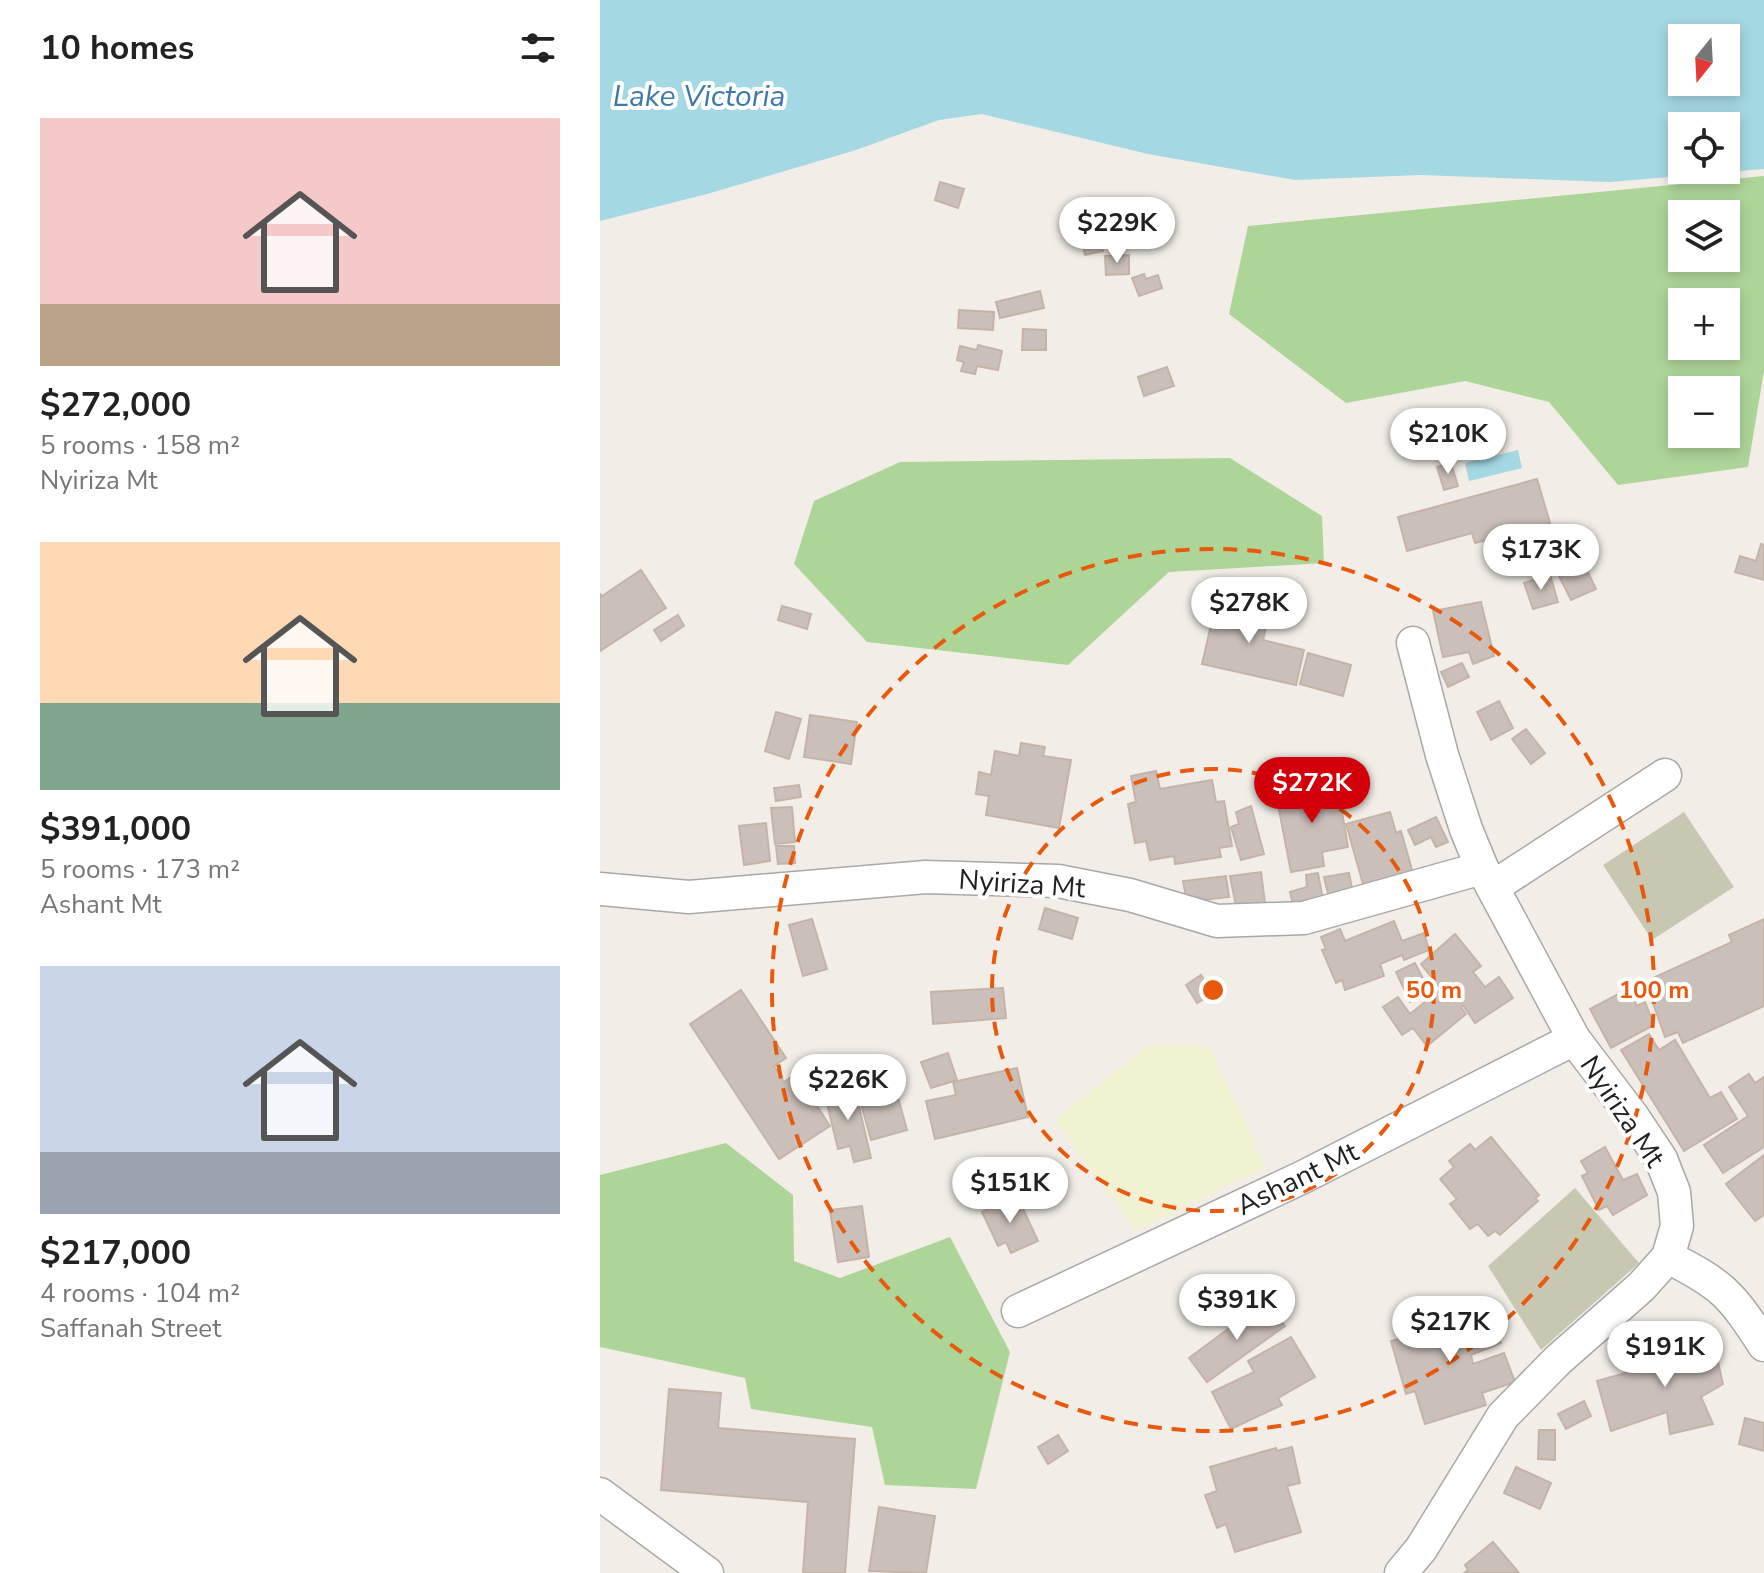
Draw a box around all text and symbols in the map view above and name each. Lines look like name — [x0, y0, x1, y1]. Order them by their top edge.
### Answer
north arrow — [1668, 24, 1740, 96]
map controls — [1668, 24, 1740, 448]
text: 10 homes — [40, 25, 194, 71]
icon: filters — [516, 26, 560, 70]
water label: Lake Victoria — [613, 76, 785, 117]
button: locate — [1668, 112, 1740, 184]
icon: home — [228, 170, 372, 314]
pin: $229K — [1061, 197, 1173, 265]
button: layers — [1668, 200, 1740, 272]
text: $229K — [1077, 205, 1157, 240]
button: + — [1668, 288, 1740, 360]
button: − — [1668, 376, 1740, 448]
text: $272,000 — [40, 382, 191, 428]
pin: $210K — [1392, 408, 1504, 476]
text: $210K — [1408, 416, 1488, 451]
text: 5 rooms · 158 m² — [40, 428, 240, 463]
text: Nyiriza Mt — [40, 463, 158, 498]
pin: $173K — [1485, 524, 1597, 592]
text: $173K — [1501, 532, 1581, 567]
pin: $278K — [1193, 577, 1305, 645]
text: $278K — [1209, 585, 1289, 620]
icon: home — [228, 594, 372, 738]
pin: $272K — [1256, 757, 1368, 825]
text: $272K — [1272, 765, 1352, 800]
text: $391,000 — [40, 806, 191, 852]
text: 5 rooms · 173 m² — [40, 852, 240, 887]
street label: Nyiriza Mt — [957, 861, 1087, 907]
text: Ashant Mt — [40, 887, 162, 922]
text: 50 m — [1406, 974, 1462, 1006]
text: 100 m — [1619, 974, 1689, 1006]
centre of rings — [1199, 976, 1227, 1004]
icon: home — [228, 1018, 372, 1162]
street label: Nyiriza Mt — [1571, 1048, 1673, 1175]
pin: $226K — [792, 1054, 904, 1122]
text: $226K — [808, 1062, 888, 1097]
street label: Ashant Mt — [1230, 1133, 1365, 1225]
pin: $151K — [954, 1157, 1066, 1225]
text: $151K — [970, 1165, 1050, 1200]
text: $217,000 — [40, 1230, 191, 1276]
pin: $391K — [1181, 1274, 1293, 1342]
text: 4 rooms · 104 m² — [40, 1276, 240, 1311]
text: $391K — [1197, 1282, 1277, 1317]
pin: $217K — [1394, 1296, 1506, 1364]
text: $217K — [1410, 1304, 1490, 1339]
text: Saffanah Street — [40, 1311, 221, 1346]
pin: $191K — [1609, 1321, 1721, 1389]
text: $191K — [1625, 1329, 1705, 1364]

